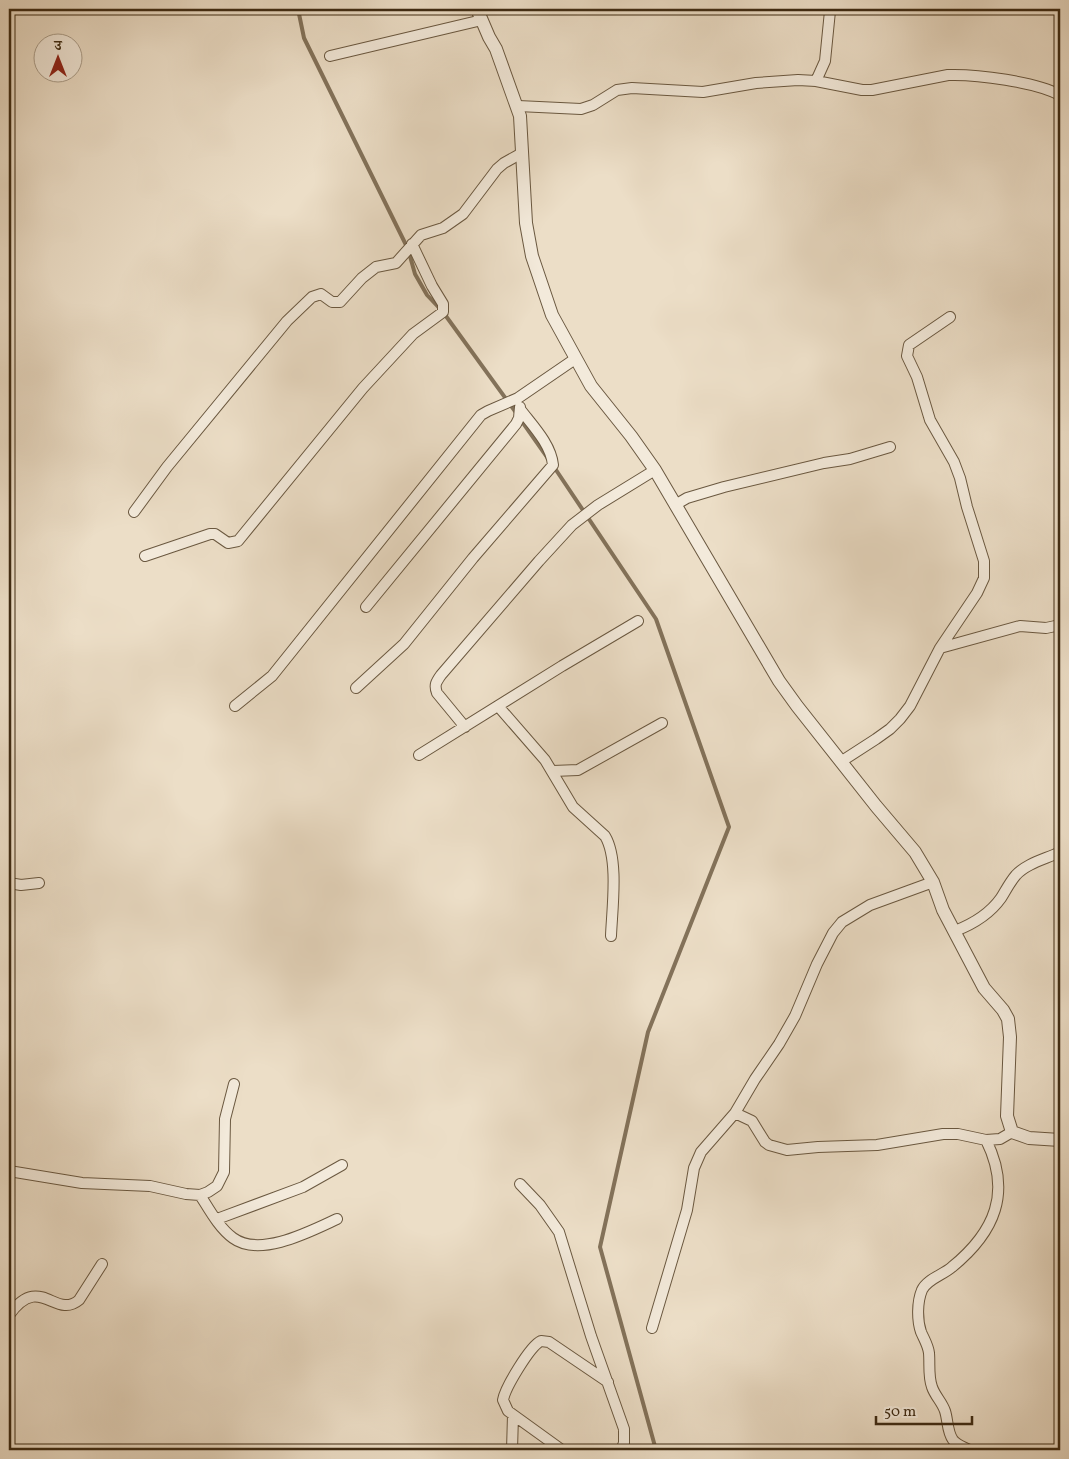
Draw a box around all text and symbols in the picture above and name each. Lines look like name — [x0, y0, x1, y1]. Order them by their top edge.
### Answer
north arrow — [32, 32, 82, 82]
text: उ — [53, 37, 62, 56]
scale bar — [876, 1394, 973, 1426]
text: 50 m — [884, 1402, 916, 1423]

